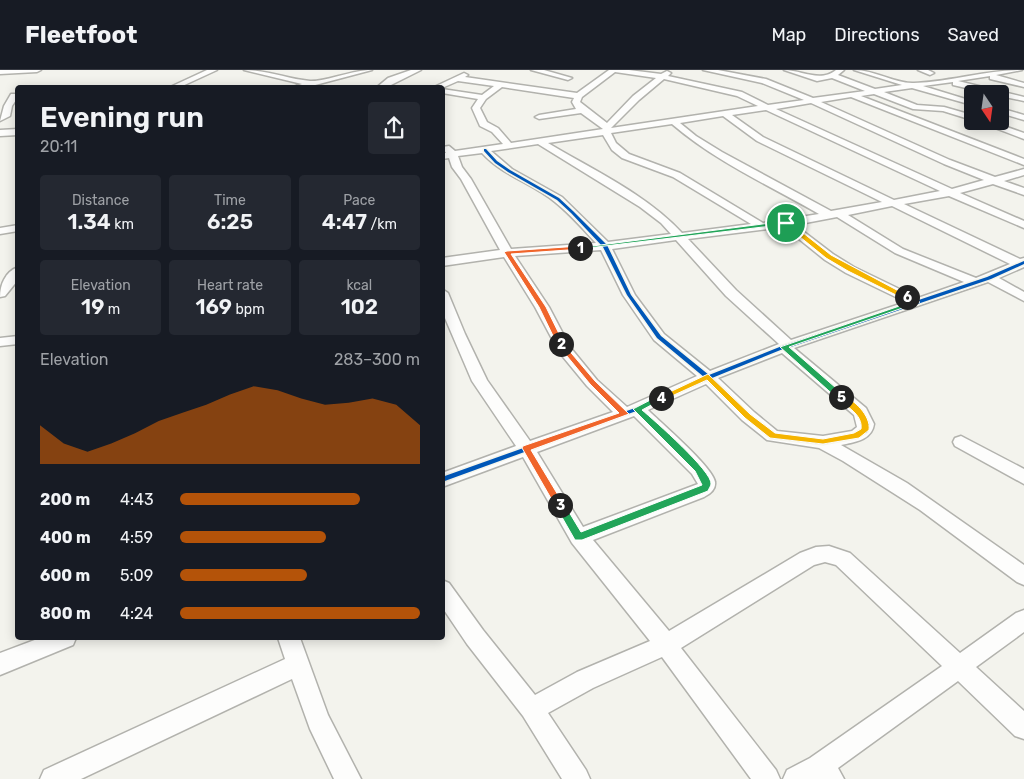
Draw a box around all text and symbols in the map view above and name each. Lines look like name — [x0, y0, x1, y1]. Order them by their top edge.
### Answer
text: Fleetfoot — [25, 21, 137, 49]
text: Map — [771, 24, 806, 46]
text: Directions — [834, 24, 920, 46]
text: Saved — [948, 24, 999, 46]
north arrow — [964, 85, 1009, 130]
map controls — [964, 85, 1009, 130]
text: Evening run — [40, 101, 204, 134]
button: share — [368, 102, 420, 154]
text: 20:11 — [40, 137, 77, 156]
text: Distance — [72, 192, 129, 209]
text: Time — [214, 192, 246, 209]
text: Pace — [343, 192, 375, 209]
pin — [765, 202, 807, 244]
text: 1.34 — [67, 209, 111, 234]
text: 6:25 — [207, 209, 253, 234]
text: 4:47 — [322, 209, 367, 234]
icon: arrive — [772, 209, 800, 237]
text: km — [111, 216, 134, 233]
text: /km — [367, 216, 397, 233]
pin: 1 — [568, 236, 592, 260]
text: 1 — [577, 240, 584, 257]
text: Elevation — [71, 277, 131, 294]
text: Heart rate — [197, 277, 263, 294]
text: kcal — [346, 277, 372, 294]
pin: 6 — [894, 284, 920, 310]
text: 6 — [903, 289, 912, 306]
text: 19 — [81, 294, 104, 319]
text: 169 — [195, 294, 232, 319]
text: 102 — [341, 294, 378, 319]
text: m — [104, 301, 120, 318]
text: bpm — [232, 301, 265, 318]
pin: 2 — [548, 332, 574, 356]
text: 2 — [557, 336, 566, 353]
text: Elevation — [40, 350, 109, 369]
text: 283–300 m — [334, 350, 420, 369]
pin: 5 — [828, 384, 854, 410]
pin: 4 — [648, 386, 674, 410]
text: 5 — [837, 389, 846, 406]
text: 4 — [657, 390, 666, 407]
text: 200 m — [40, 490, 90, 509]
text: 4:43 — [120, 490, 154, 509]
pin: 3 — [548, 492, 572, 518]
text: 3 — [556, 497, 565, 514]
text: 400 m — [40, 528, 91, 547]
text: 4:59 — [120, 528, 153, 547]
text: 600 m — [40, 566, 90, 585]
text: 5:09 — [120, 566, 153, 585]
text: 800 m — [40, 604, 91, 623]
text: 4:24 — [120, 604, 153, 623]

